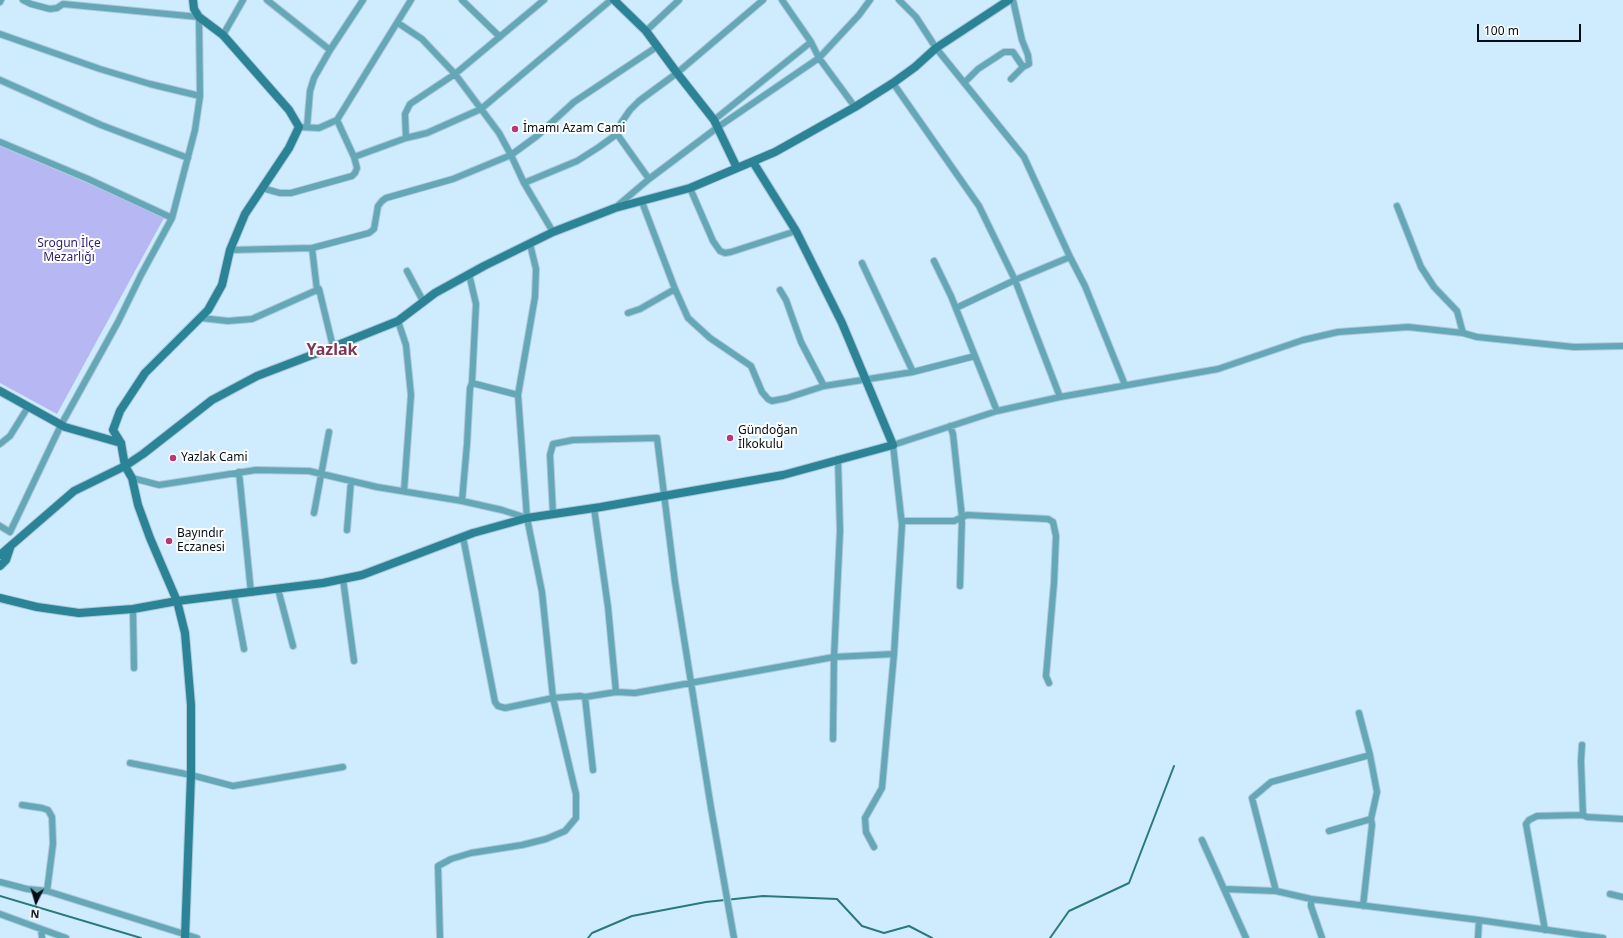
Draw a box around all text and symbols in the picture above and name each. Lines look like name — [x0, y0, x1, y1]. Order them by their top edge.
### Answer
scale bar — [1479, 16, 1583, 42]
text: 100 m — [1484, 22, 1519, 39]
place label: İmamı Azam Cami — [523, 122, 625, 136]
marker: İmamı Azam Cami — [510, 124, 520, 134]
park label: Srogun İlçe Mezarlığı — [37, 237, 101, 265]
district label: Yazlak — [307, 340, 357, 360]
place label: Gündoğan İlkokulu — [738, 424, 798, 452]
marker: Gündoğan İlkokulu — [725, 433, 735, 443]
place label: Yazlak Cami — [181, 451, 248, 465]
marker: Yazlak Cami — [168, 453, 178, 463]
place label: Bayındır Eczanesi — [177, 527, 225, 555]
marker: Bayındır Eczanesi — [164, 536, 174, 546]
north arrow — [16, 882, 56, 922]
text: N — [30, 907, 40, 922]

